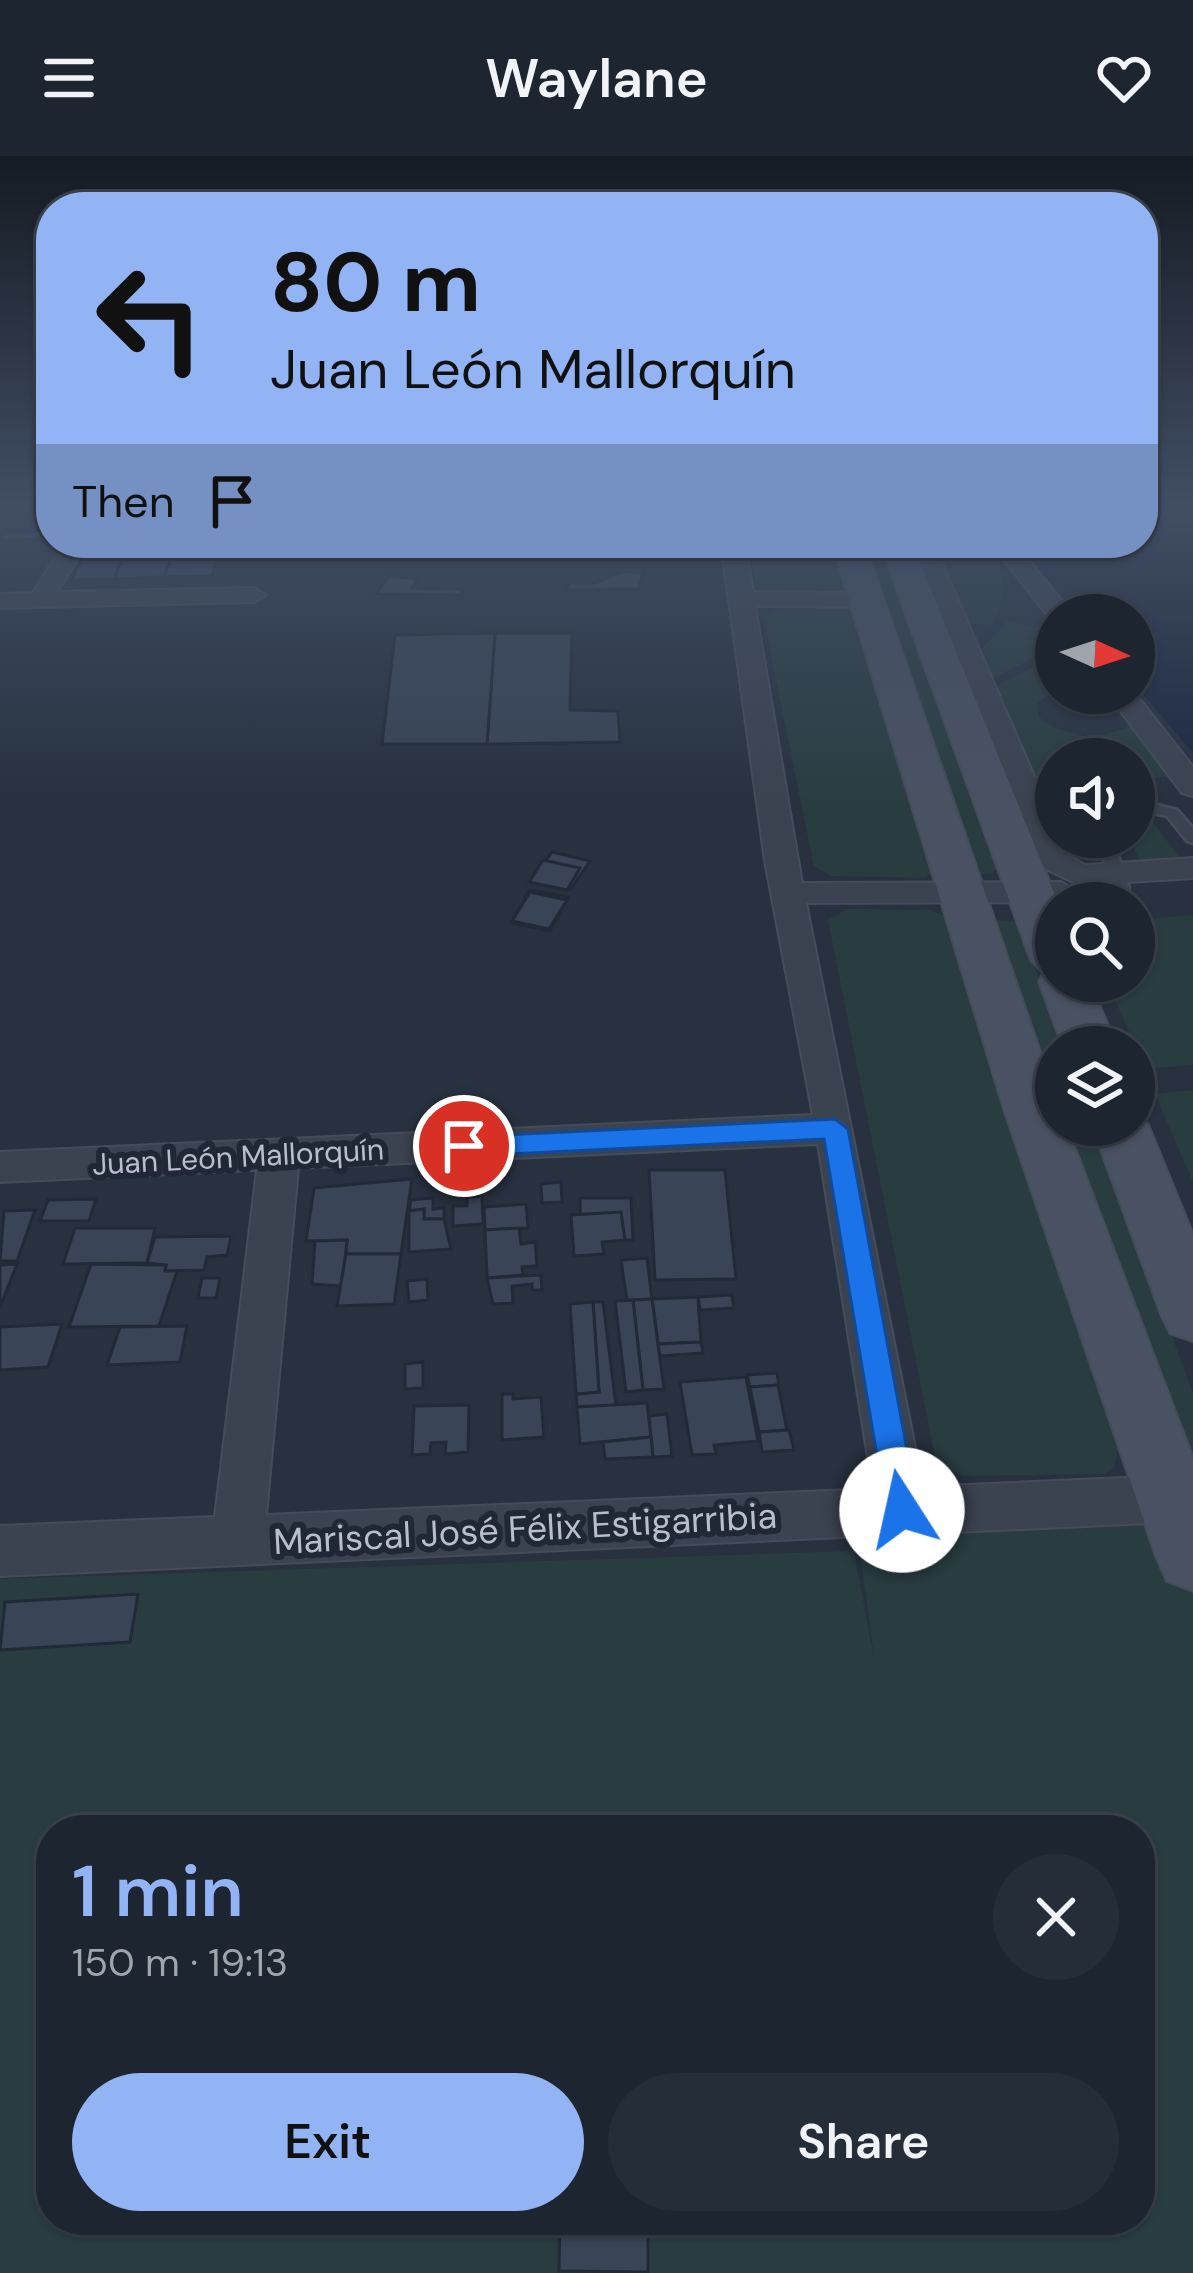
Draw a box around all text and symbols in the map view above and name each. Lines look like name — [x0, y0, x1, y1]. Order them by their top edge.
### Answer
text: Waylane — [485, 43, 708, 114]
icon: menu — [36, 45, 102, 111]
icon: heart — [1091, 45, 1157, 111]
text: 80 m — [270, 228, 481, 337]
icon: left — [72, 240, 228, 396]
text: Juan León Mallorquín — [270, 334, 796, 405]
icon: arrive — [199, 468, 265, 534]
text: Then — [72, 472, 175, 531]
north arrow — [1035, 594, 1155, 714]
map controls — [1035, 594, 1155, 1146]
button: sound — [1035, 738, 1155, 858]
button: search — [1035, 882, 1155, 1002]
button: layers — [1035, 1026, 1155, 1146]
pin — [413, 1095, 515, 1197]
icon: arrive — [431, 1113, 497, 1179]
street label: Juan León Mallorquín — [91, 1129, 385, 1184]
position arrow — [839, 1447, 965, 1573]
street label: Mariscal José Félix Estigarribia — [272, 1492, 778, 1565]
text: 1 min — [72, 1845, 244, 1938]
button: close — [993, 1854, 1119, 1980]
text: 150 m · 19:13 — [72, 1937, 288, 1988]
button: Exit — [72, 2073, 584, 2211]
button: Share — [608, 2073, 1119, 2211]

